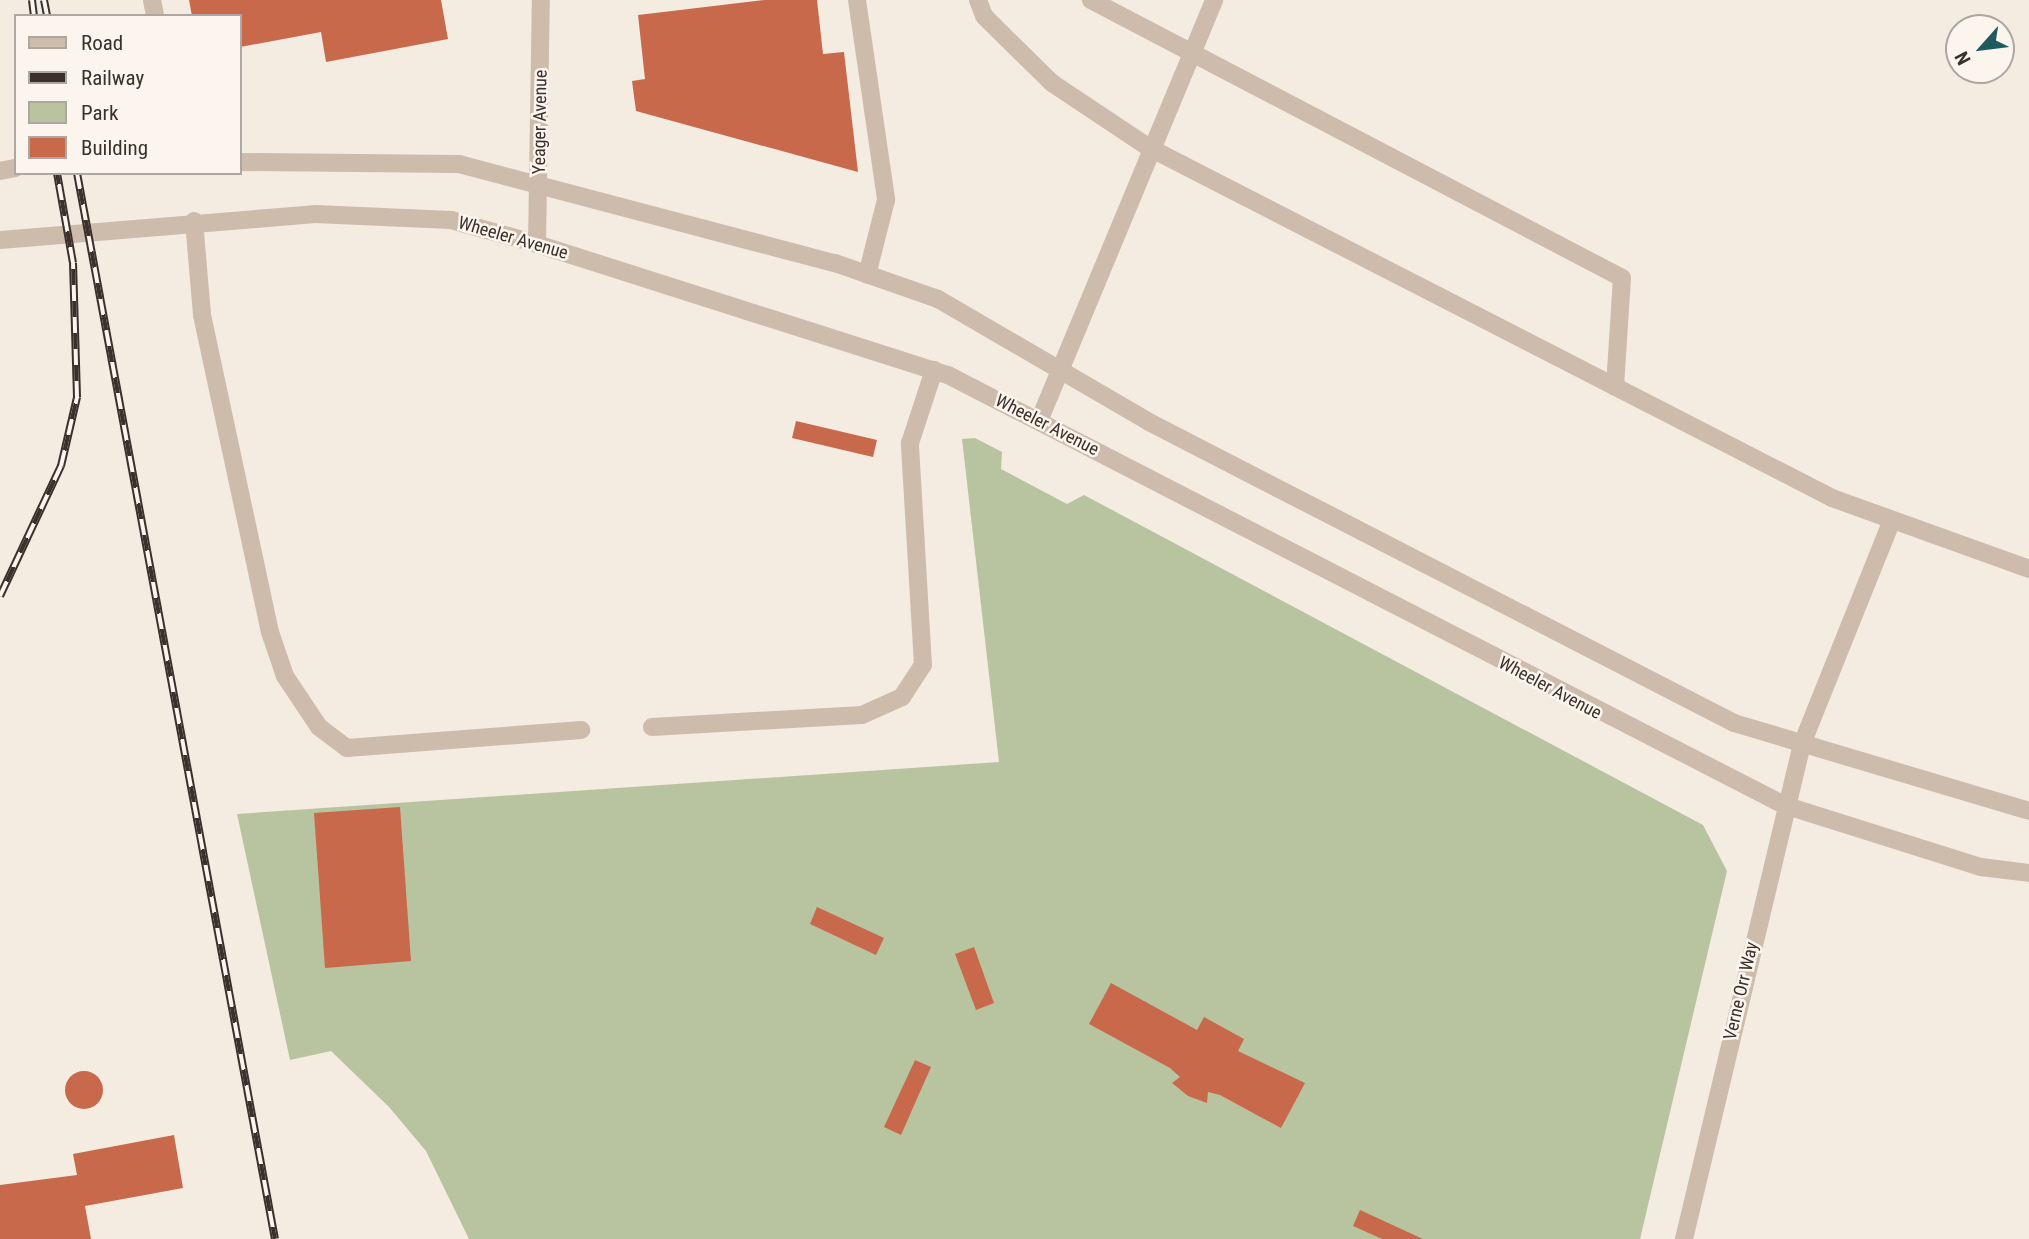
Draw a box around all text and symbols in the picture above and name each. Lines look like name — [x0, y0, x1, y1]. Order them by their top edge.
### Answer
legend — [14, 14, 242, 175]
north arrow — [1945, 14, 2015, 84]
text: Road — [81, 31, 123, 55]
text: N — [1950, 48, 1976, 69]
text: Railway — [81, 66, 144, 90]
street label: Yeager Avenue — [528, 69, 552, 175]
text: Park — [81, 101, 118, 125]
text: Building — [81, 136, 148, 160]
street label: Wheeler Avenue — [456, 212, 570, 264]
street label: Wheeler Avenue — [992, 390, 1102, 460]
street label: Wheeler Avenue — [1495, 652, 1605, 724]
street label: Verne Orr Way — [1719, 940, 1763, 1042]

